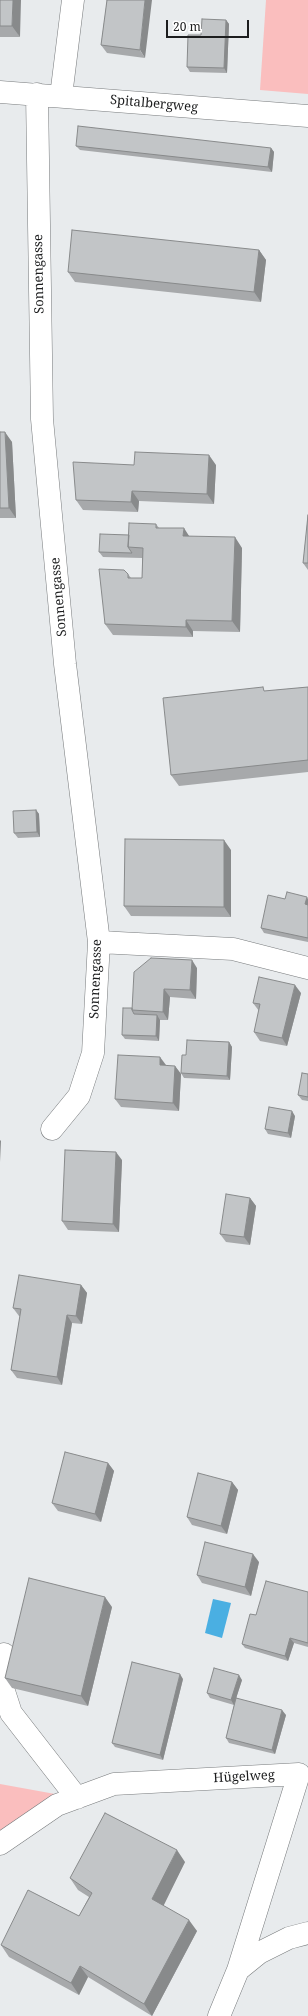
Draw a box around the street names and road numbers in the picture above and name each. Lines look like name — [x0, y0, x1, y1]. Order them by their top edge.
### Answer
street label: Spitalbergweg — [109, 92, 199, 116]
street label: Sonnengasse — [31, 234, 47, 314]
street label: Sonnengasse — [48, 557, 70, 637]
street label: Sonnengasse — [87, 939, 105, 1019]
street label: Hügelweg — [213, 1768, 275, 1786]

